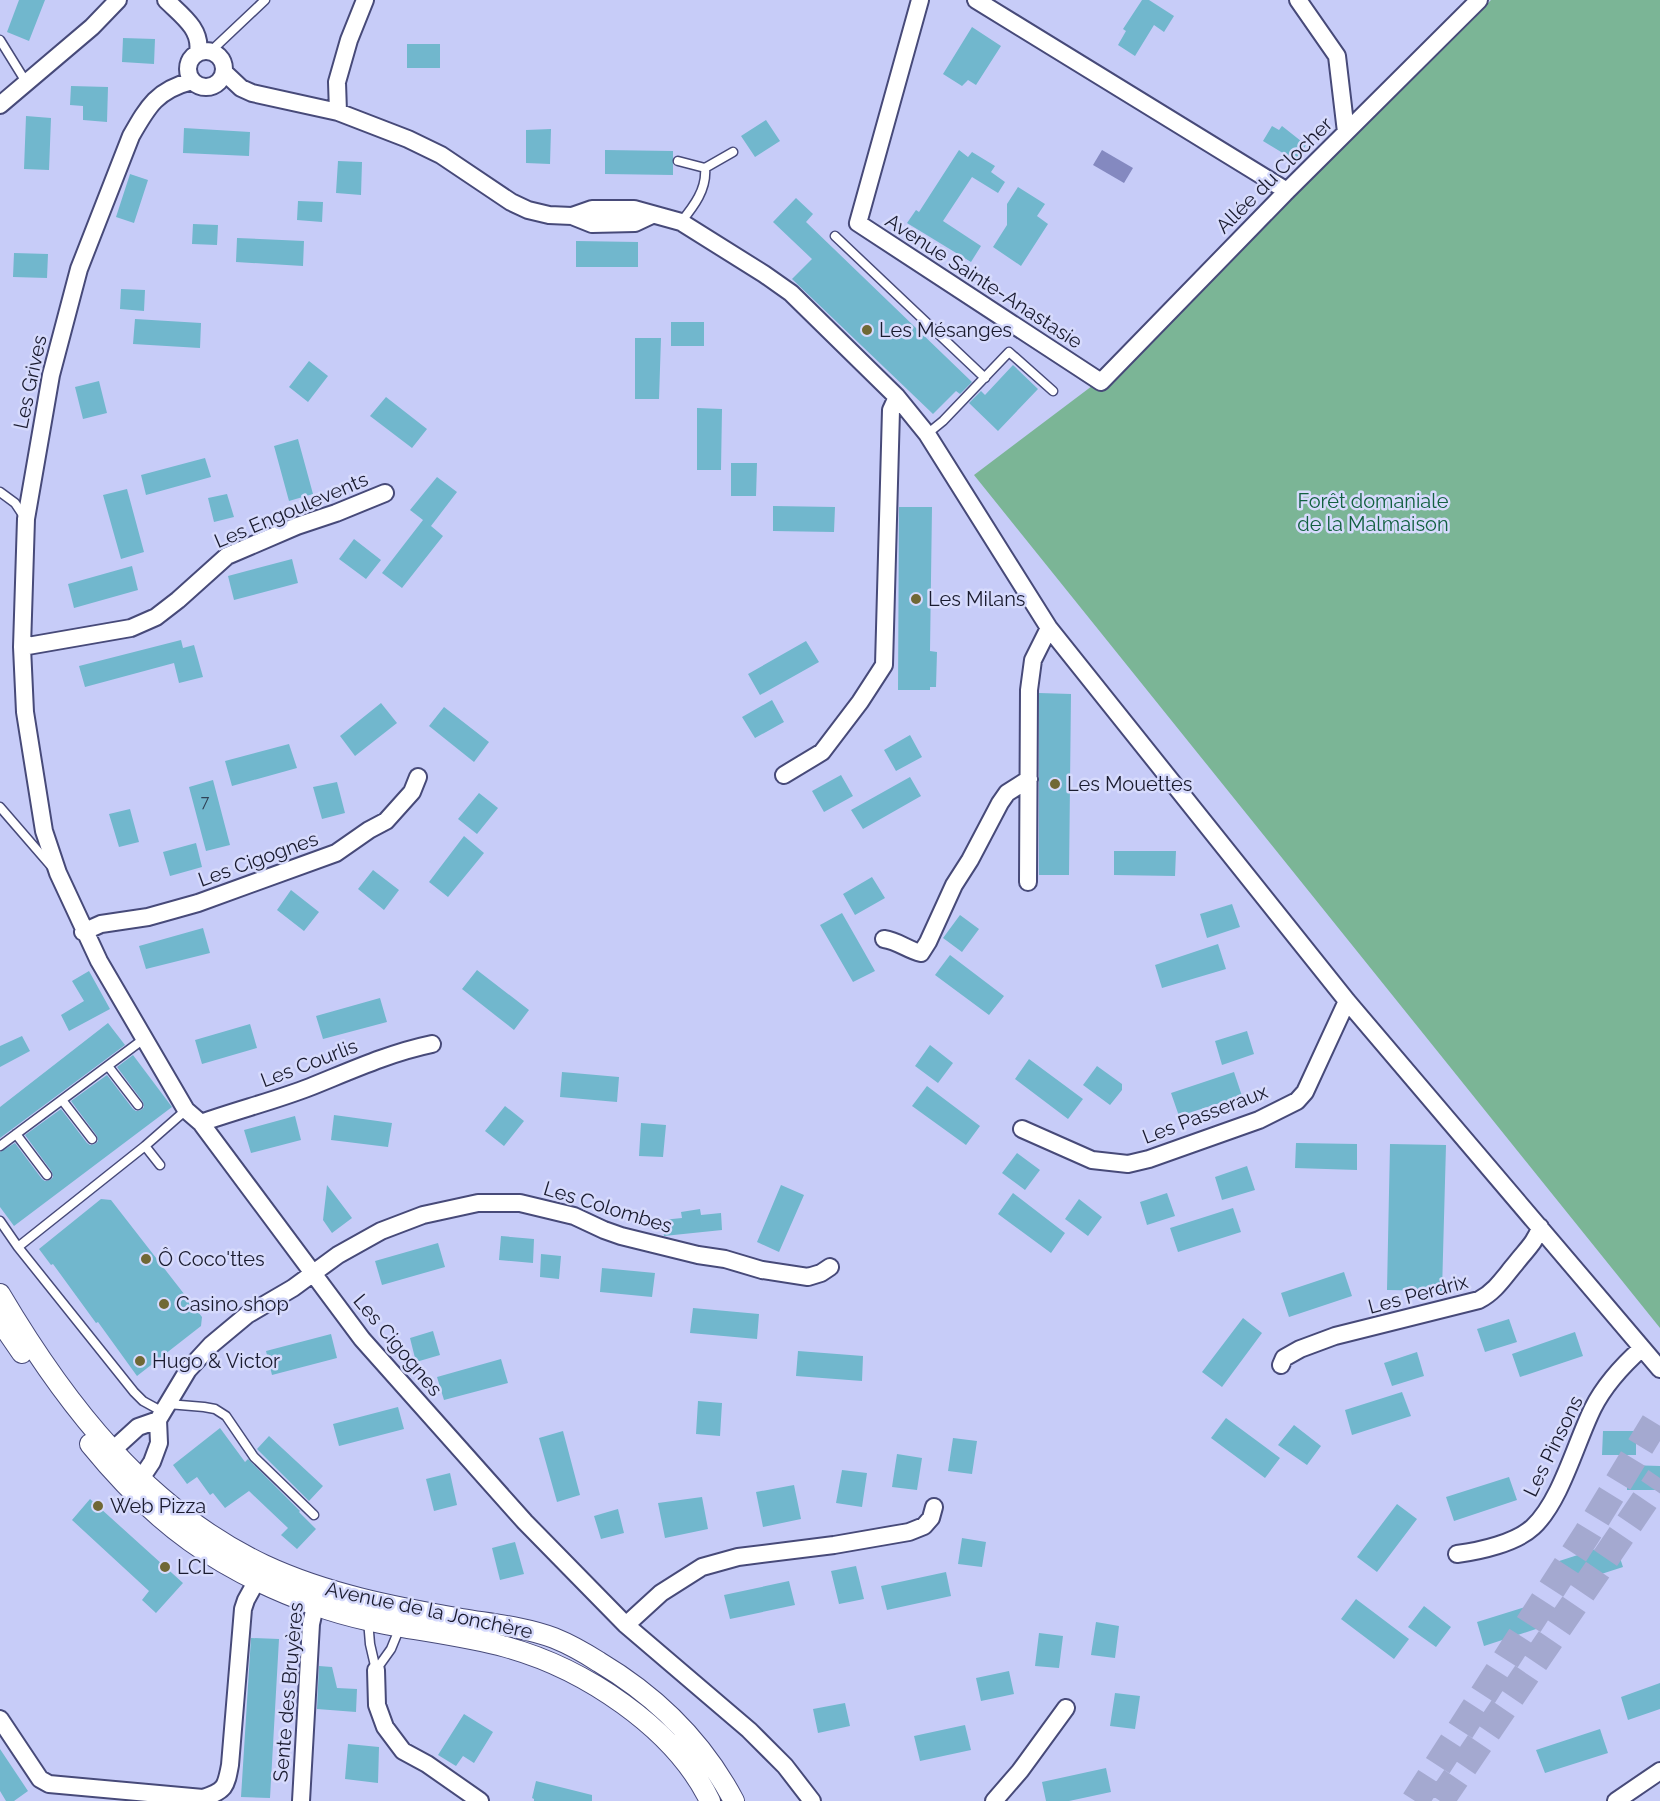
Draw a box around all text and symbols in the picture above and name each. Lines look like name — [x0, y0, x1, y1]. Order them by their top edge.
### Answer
street label: Allée du Clocher — [1211, 112, 1337, 238]
street label: Avenue Sainte-Anastasie — [881, 208, 1087, 354]
place label: Les Mésanges — [879, 318, 1012, 342]
marker: Les Mésanges — [860, 323, 874, 337]
street label: Les Grives — [8, 333, 52, 431]
street label: Les Engoulevents — [211, 467, 371, 553]
park label: Forêt domaniale de la Malmaison — [1297, 489, 1449, 536]
place label: Les Milans — [928, 587, 1026, 611]
marker: Les Milans — [909, 592, 923, 606]
place label: Les Mouettes — [1067, 772, 1192, 796]
marker: Les Mouettes — [1048, 777, 1062, 791]
house number: 7 — [201, 792, 210, 811]
street label: Les Cigognes — [195, 826, 321, 892]
street label: Les Courlis — [257, 1034, 361, 1092]
street label: Les Passeraux — [1139, 1079, 1271, 1149]
street label: Les Colombes — [541, 1176, 675, 1238]
place label: Ô Coco'ttes — [158, 1247, 265, 1271]
marker: Ô Coco'ttes — [139, 1252, 153, 1266]
street label: Les Perdrix — [1365, 1269, 1471, 1319]
street label: Les Cigognes — [348, 1289, 448, 1401]
place label: Casino shop — [176, 1292, 289, 1316]
marker: Casino shop — [157, 1297, 171, 1311]
place label: Hugo & Victor — [152, 1349, 280, 1373]
marker: Hugo & Victor — [133, 1354, 147, 1368]
street label: Les Pinsons — [1518, 1392, 1588, 1500]
place label: Web Pizza — [110, 1494, 206, 1518]
marker: Web Pizza — [91, 1499, 105, 1513]
place label: LCL — [177, 1555, 214, 1579]
marker: LCL — [158, 1560, 172, 1574]
street label: Avenue de la Jonchère — [323, 1576, 535, 1644]
street label: Sente des Bruyères — [268, 1601, 308, 1783]

